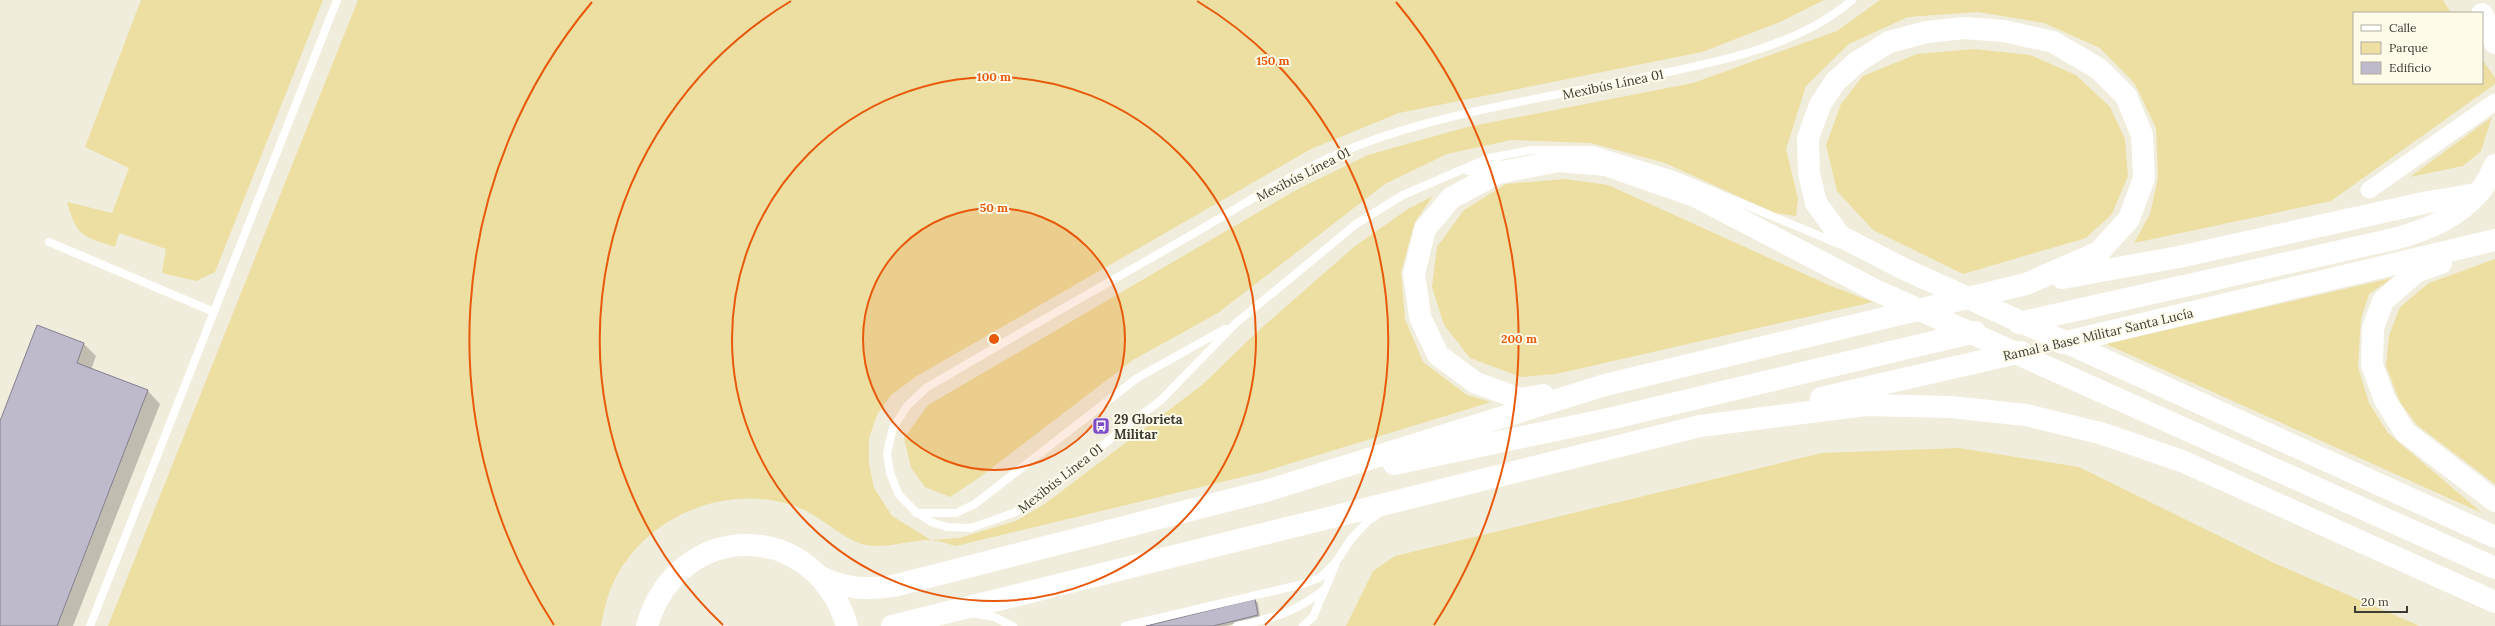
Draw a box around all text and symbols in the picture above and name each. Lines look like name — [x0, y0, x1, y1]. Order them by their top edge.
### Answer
legend — [2353, 12, 2483, 84]
text: Calle — [2389, 20, 2417, 35]
text: Parque — [2389, 40, 2429, 55]
text: 150 m — [1256, 53, 1290, 68]
text: Edificio — [2389, 60, 2431, 75]
street label: Mexibús Línea 01 — [1561, 65, 1666, 104]
text: 100 m — [977, 69, 1011, 84]
street label: Mexibús Línea 01 — [1253, 143, 1353, 205]
text: 50 m — [980, 200, 1008, 215]
street label: Ramal a Base Militar Santa Lucía — [2001, 304, 2195, 365]
text: 200 m — [1501, 331, 1537, 346]
centre of rings — [987, 332, 1001, 346]
place label: 29 Glorieta Militar — [1114, 411, 1183, 443]
bus stop icon: 29 Glorieta Militar — [1091, 416, 1111, 436]
street label: Mexibús Línea 01 — [1014, 440, 1106, 517]
scale bar — [2355, 588, 2407, 614]
text: 20 m — [2361, 594, 2389, 609]

